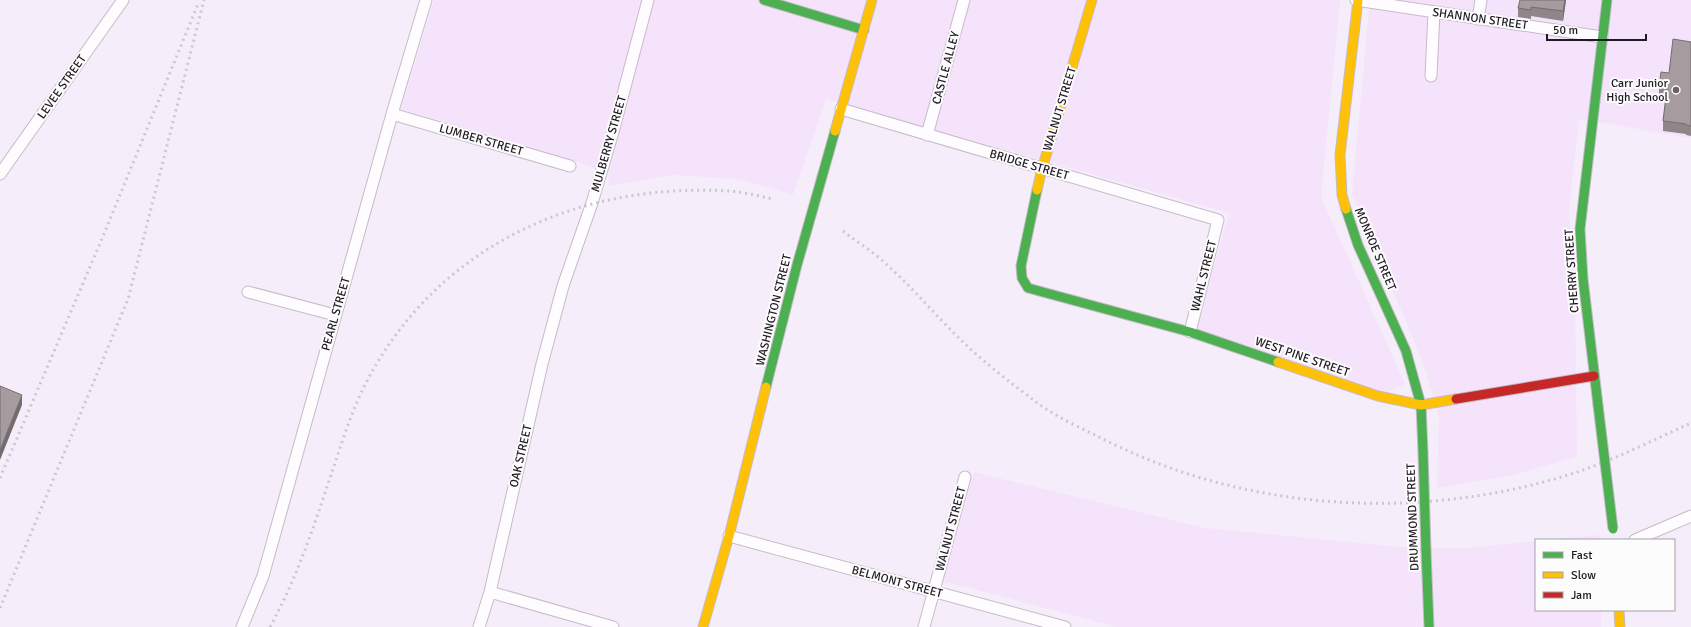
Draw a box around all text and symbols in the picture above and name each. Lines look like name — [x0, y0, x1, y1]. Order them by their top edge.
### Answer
street label: SHANNON STREET — [1431, 5, 1529, 33]
scale bar — [1547, 16, 1646, 42]
text: 50 m — [1553, 23, 1578, 38]
street label: CASTLE ALLEY — [929, 30, 963, 106]
street label: LEVEE STREET — [34, 52, 90, 122]
street label: WALNUT STREET — [1040, 65, 1080, 153]
place label: Carr Junior High School — [1606, 76, 1669, 105]
marker: Carr Junior High School — [1671, 85, 1681, 95]
street label: MULBERRY STREET — [588, 94, 630, 194]
street label: LUMBER STREET — [437, 121, 525, 159]
street label: BRIDGE STREET — [988, 147, 1071, 184]
street label: MONROE STREET — [1351, 205, 1399, 293]
street label: CHERRY STREET — [1562, 229, 1582, 313]
street label: WAHL STREET — [1188, 239, 1220, 313]
street label: WASHINGTON STREET — [753, 253, 795, 367]
street label: PEARL STREET — [318, 275, 354, 353]
street label: WEST PINE STREET — [1253, 334, 1351, 380]
street label: OAK STREET — [507, 423, 536, 489]
street label: DRUMMOND STREET — [1404, 463, 1422, 571]
street label: WALNUT STREET — [932, 485, 970, 573]
legend — [1535, 539, 1675, 611]
text: Fast — [1571, 548, 1592, 563]
street label: BELMONT STREET — [850, 563, 944, 601]
text: Slow — [1571, 568, 1596, 583]
text: Jam — [1571, 588, 1592, 603]

